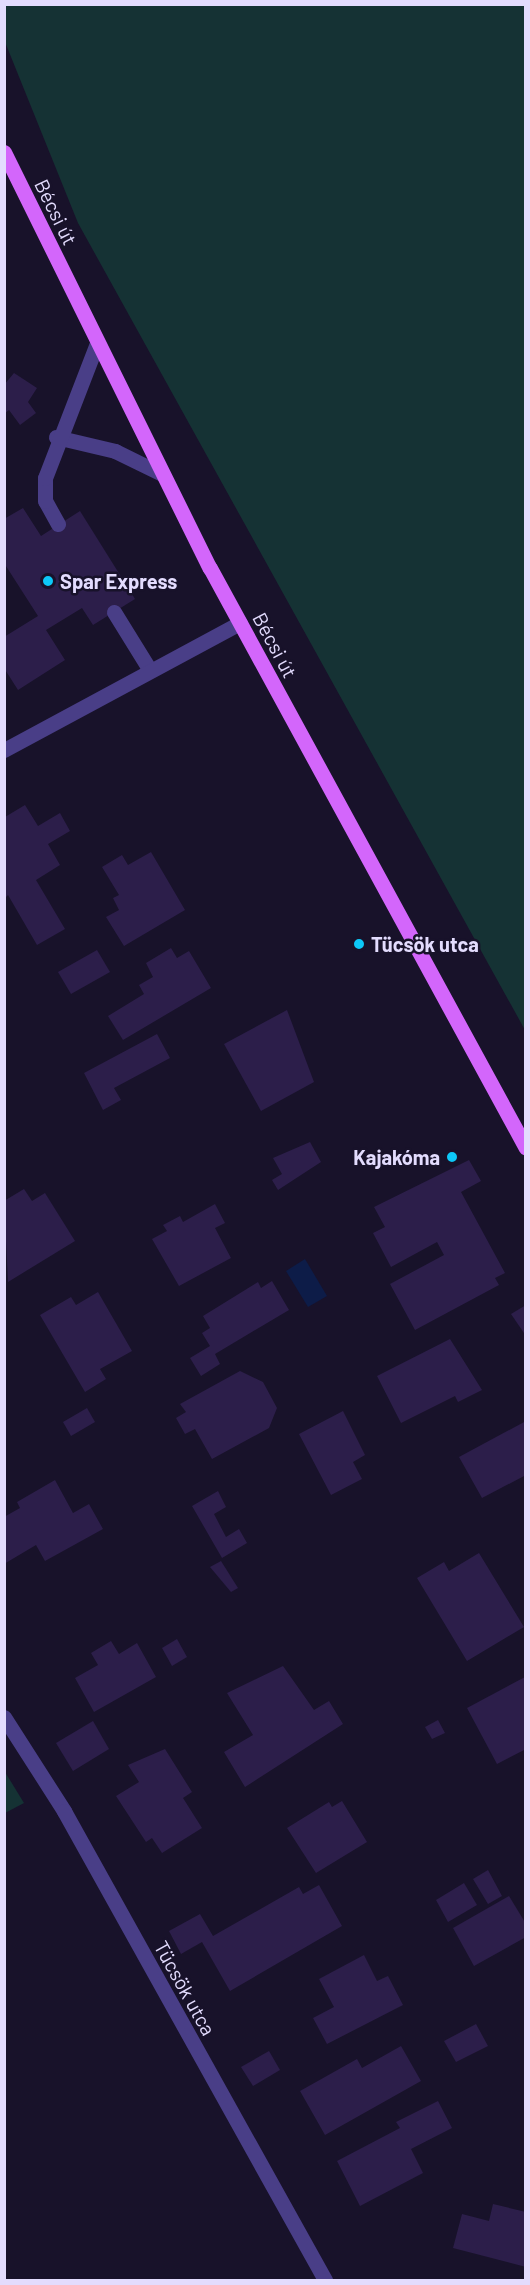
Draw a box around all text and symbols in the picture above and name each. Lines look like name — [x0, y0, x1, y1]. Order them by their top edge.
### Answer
street label: Bécsi út — [30, 175, 82, 249]
place label: Spar Express — [60, 569, 177, 593]
marker: Spar Express — [41, 574, 55, 588]
street label: Bécsi út — [248, 608, 302, 682]
place label: Tücsök utca — [371, 932, 479, 956]
marker: Tücsök utca — [352, 937, 366, 951]
place label: Kajakóma — [353, 1145, 440, 1169]
marker: Kajakóma — [445, 1150, 459, 1164]
street label: Tücsök utca — [149, 1937, 221, 2039]

